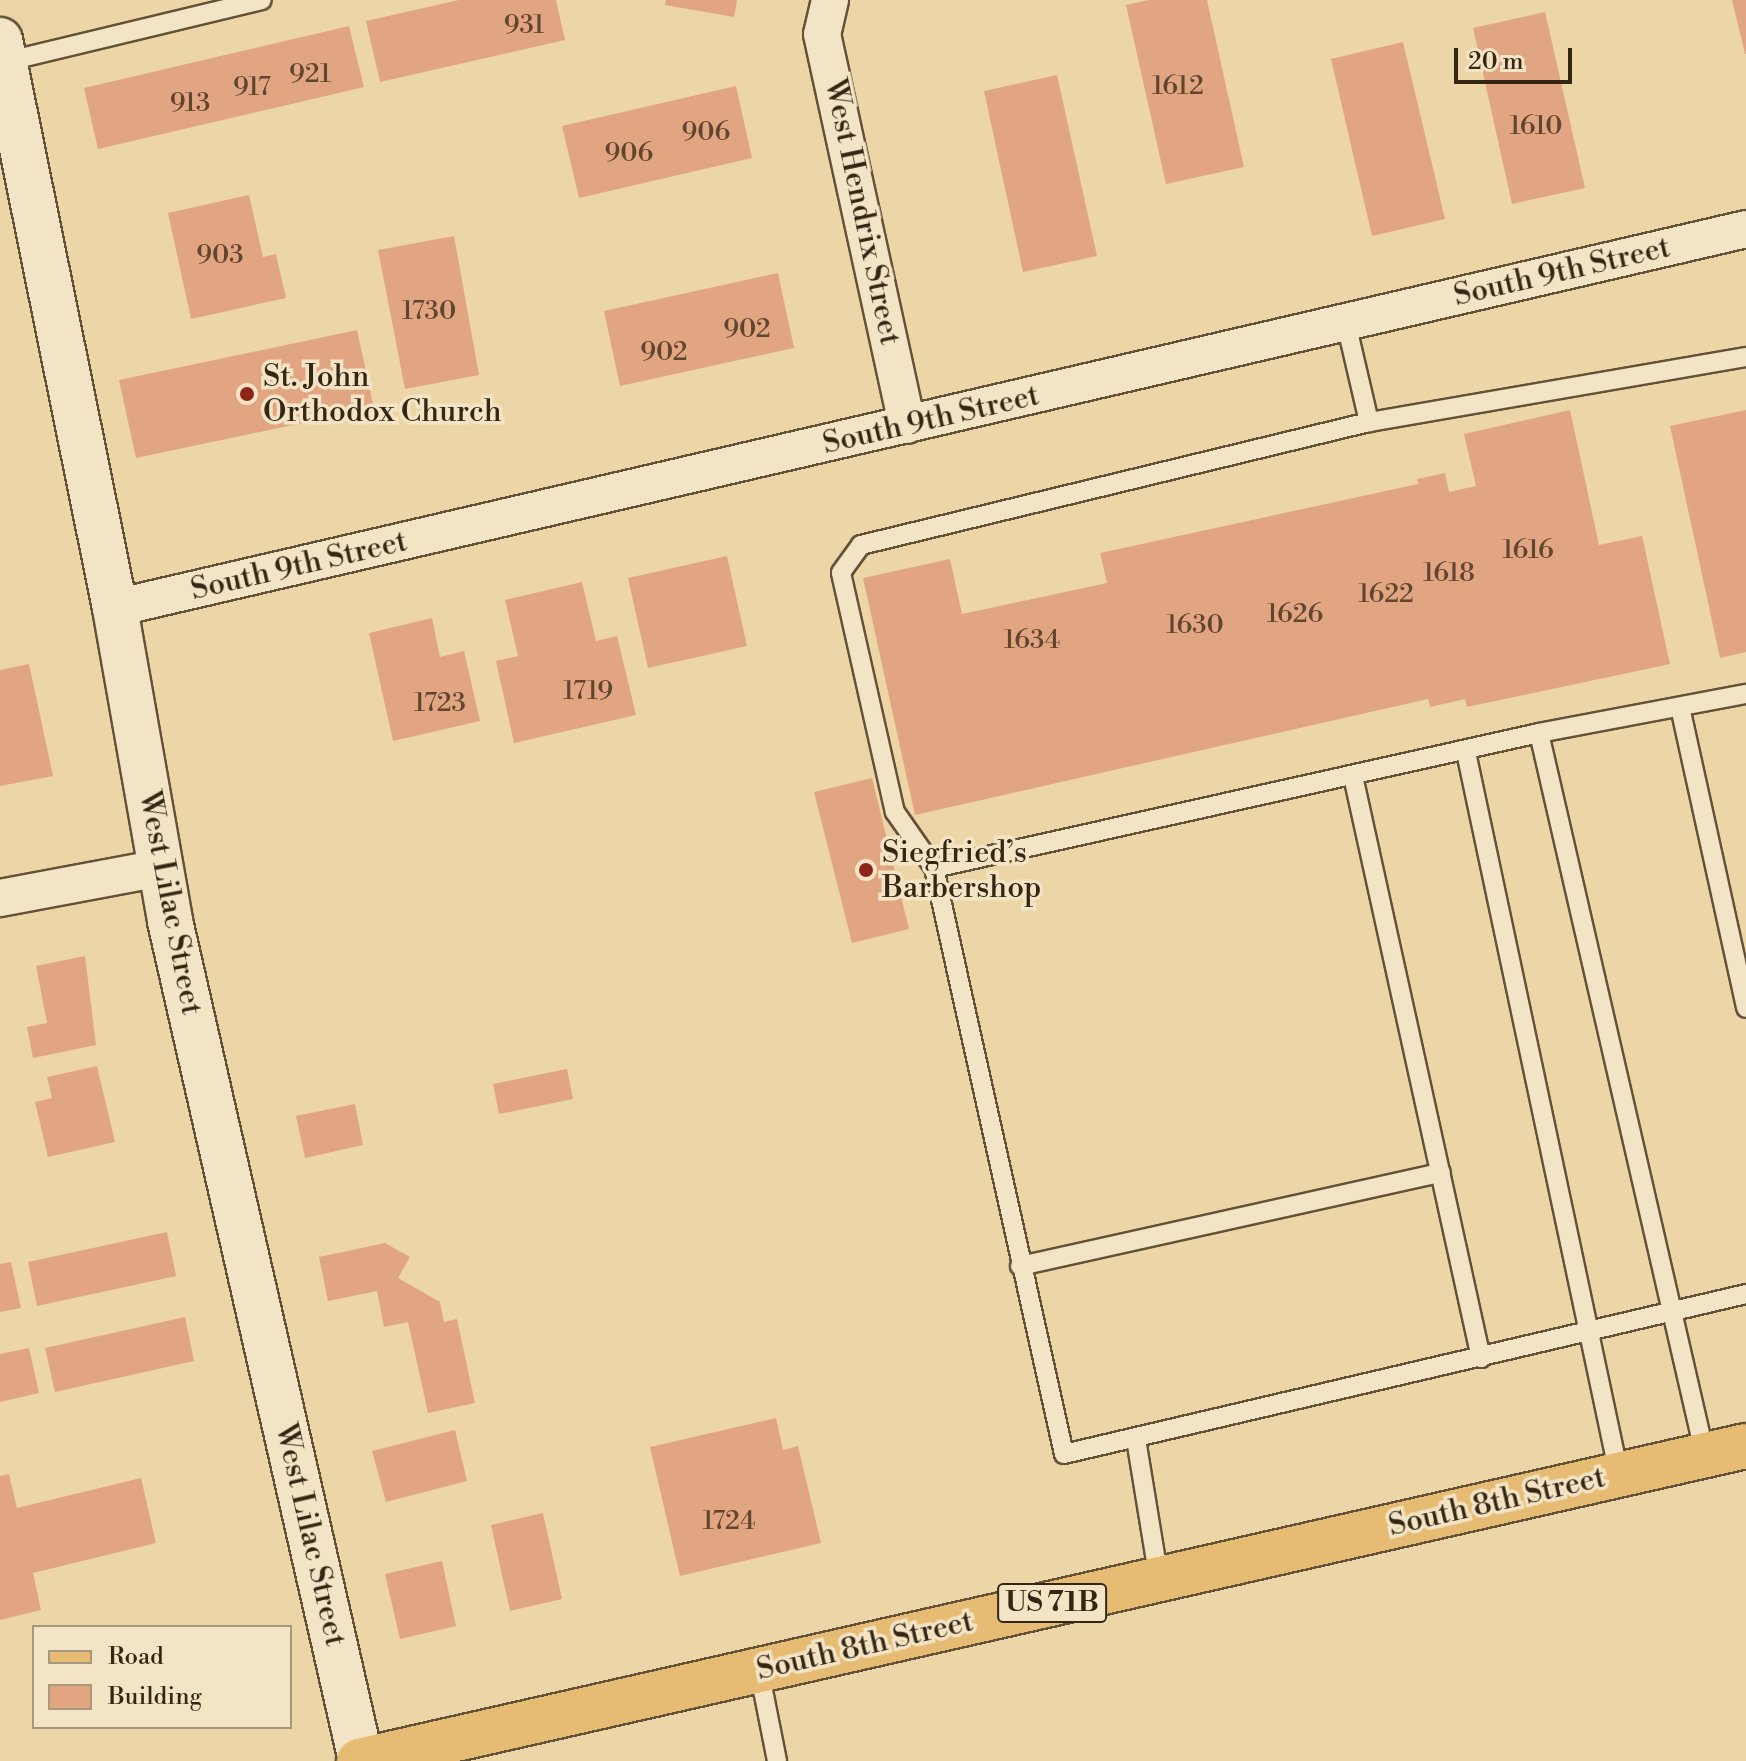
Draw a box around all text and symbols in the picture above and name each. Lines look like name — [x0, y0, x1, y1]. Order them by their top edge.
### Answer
house number: 931 — [504, 10, 544, 42]
scale bar — [1458, 32, 1576, 82]
text: 20 m — [1468, 47, 1524, 77]
house number: 921 — [289, 59, 331, 91]
house number: 1612 — [1152, 71, 1204, 103]
house number: 917 — [233, 72, 271, 104]
street label: West Hendrix Street — [816, 76, 908, 348]
house number: 913 — [170, 88, 210, 120]
house number: 1610 — [1510, 111, 1562, 143]
house number: 906 — [682, 117, 730, 149]
house number: 906 — [605, 138, 653, 170]
street label: South 9th Street — [1450, 230, 1674, 314]
house number: 903 — [196, 240, 244, 272]
house number: 1730 — [402, 296, 456, 328]
house number: 902 — [723, 314, 771, 346]
house number: 902 — [640, 337, 688, 369]
place label: St. John Orthodox Church — [263, 359, 502, 430]
street label: South 9th Street — [819, 378, 1043, 462]
marker: St. John Orthodox Church — [238, 385, 256, 403]
street label: South 9th Street — [187, 524, 411, 608]
house number: 1616 — [1502, 535, 1554, 567]
house number: 1618 — [1423, 558, 1475, 590]
house number: 1622 — [1358, 579, 1414, 611]
house number: 1626 — [1267, 599, 1323, 631]
house number: 1630 — [1166, 610, 1224, 642]
house number: 1634 — [1004, 625, 1060, 657]
house number: 1719 — [563, 676, 613, 708]
house number: 1723 — [414, 688, 466, 720]
street label: West Lilac Street — [131, 788, 209, 1018]
place label: Siegfried’s Barbershop — [882, 835, 1041, 906]
marker: Siegfried’s Barbershop — [857, 861, 875, 879]
street label: West Lilac Street — [267, 1420, 353, 1650]
street label: South 8th Street — [1385, 1460, 1609, 1544]
house number: 1724 — [702, 1506, 756, 1538]
road number: US 71B — [996, 1579, 1108, 1627]
street label: South 8th Street — [753, 1604, 977, 1688]
legend — [32, 1625, 292, 1729]
text: Road — [108, 1642, 164, 1672]
text: Building — [108, 1682, 202, 1712]

